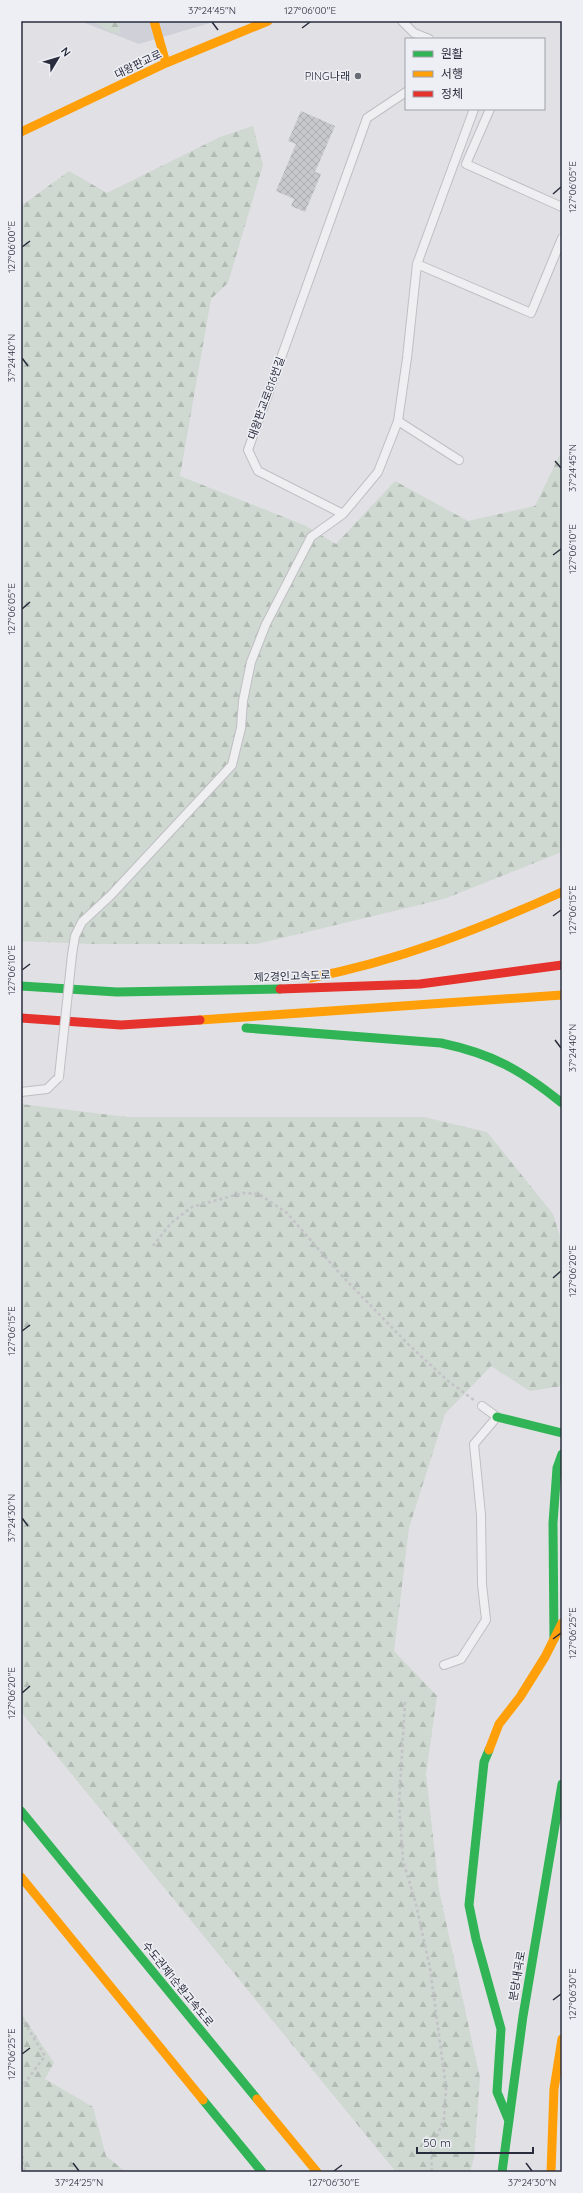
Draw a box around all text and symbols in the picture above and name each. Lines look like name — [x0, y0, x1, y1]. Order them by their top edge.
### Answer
text: 37°24'45"N — [188, 4, 236, 17]
text: 127°06'00"E — [284, 4, 336, 17]
north arrow — [38, 38, 78, 78]
legend — [405, 38, 545, 110]
text: N — [58, 44, 74, 59]
text: 원활 — [441, 46, 463, 61]
street label: 대왕판교로 — [112, 47, 164, 81]
text: 서행 — [441, 66, 463, 81]
place label: PING나래 — [305, 69, 350, 83]
marker: PING나래 — [353, 71, 363, 81]
text: 정체 — [441, 86, 463, 101]
text: 127°06'05"E — [566, 161, 579, 213]
text: 127°06'00"E — [5, 221, 18, 273]
text: 37°24'40"N — [5, 334, 18, 382]
street label: 대왕판교로816번길 — [245, 355, 287, 441]
text: 37°24'45"N — [566, 444, 579, 492]
text: 127°06'10"E — [566, 524, 579, 574]
text: 127°06'05"E — [5, 583, 18, 635]
text: 127°06'15"E — [566, 885, 579, 935]
text: 127°06'10"E — [5, 945, 18, 995]
street label: 제2경인고속도로 — [253, 968, 331, 984]
text: 37°24'40"N — [566, 1024, 579, 1072]
text: 127°06'20"E — [566, 1245, 579, 1297]
text: 127°06'15"E — [5, 1306, 18, 1356]
text: 37°24'30"N — [5, 1494, 18, 1542]
text: 127°06'25"E — [566, 1607, 579, 1659]
text: 127°06'20"E — [5, 1667, 18, 1719]
street label: 수도권제1순환고속도로 — [139, 1939, 217, 2029]
street label: 분당내곡로 — [506, 1950, 528, 2002]
text: 127°06'30"E — [566, 1968, 579, 2020]
text: 127°06'25"E — [5, 2028, 18, 2080]
scale bar — [417, 2129, 533, 2155]
text: 50 m — [423, 2135, 451, 2150]
text: 37°24'25"N — [55, 2176, 103, 2189]
text: 127°06'30"E — [308, 2176, 360, 2189]
text: 37°24'30"N — [508, 2176, 556, 2189]

